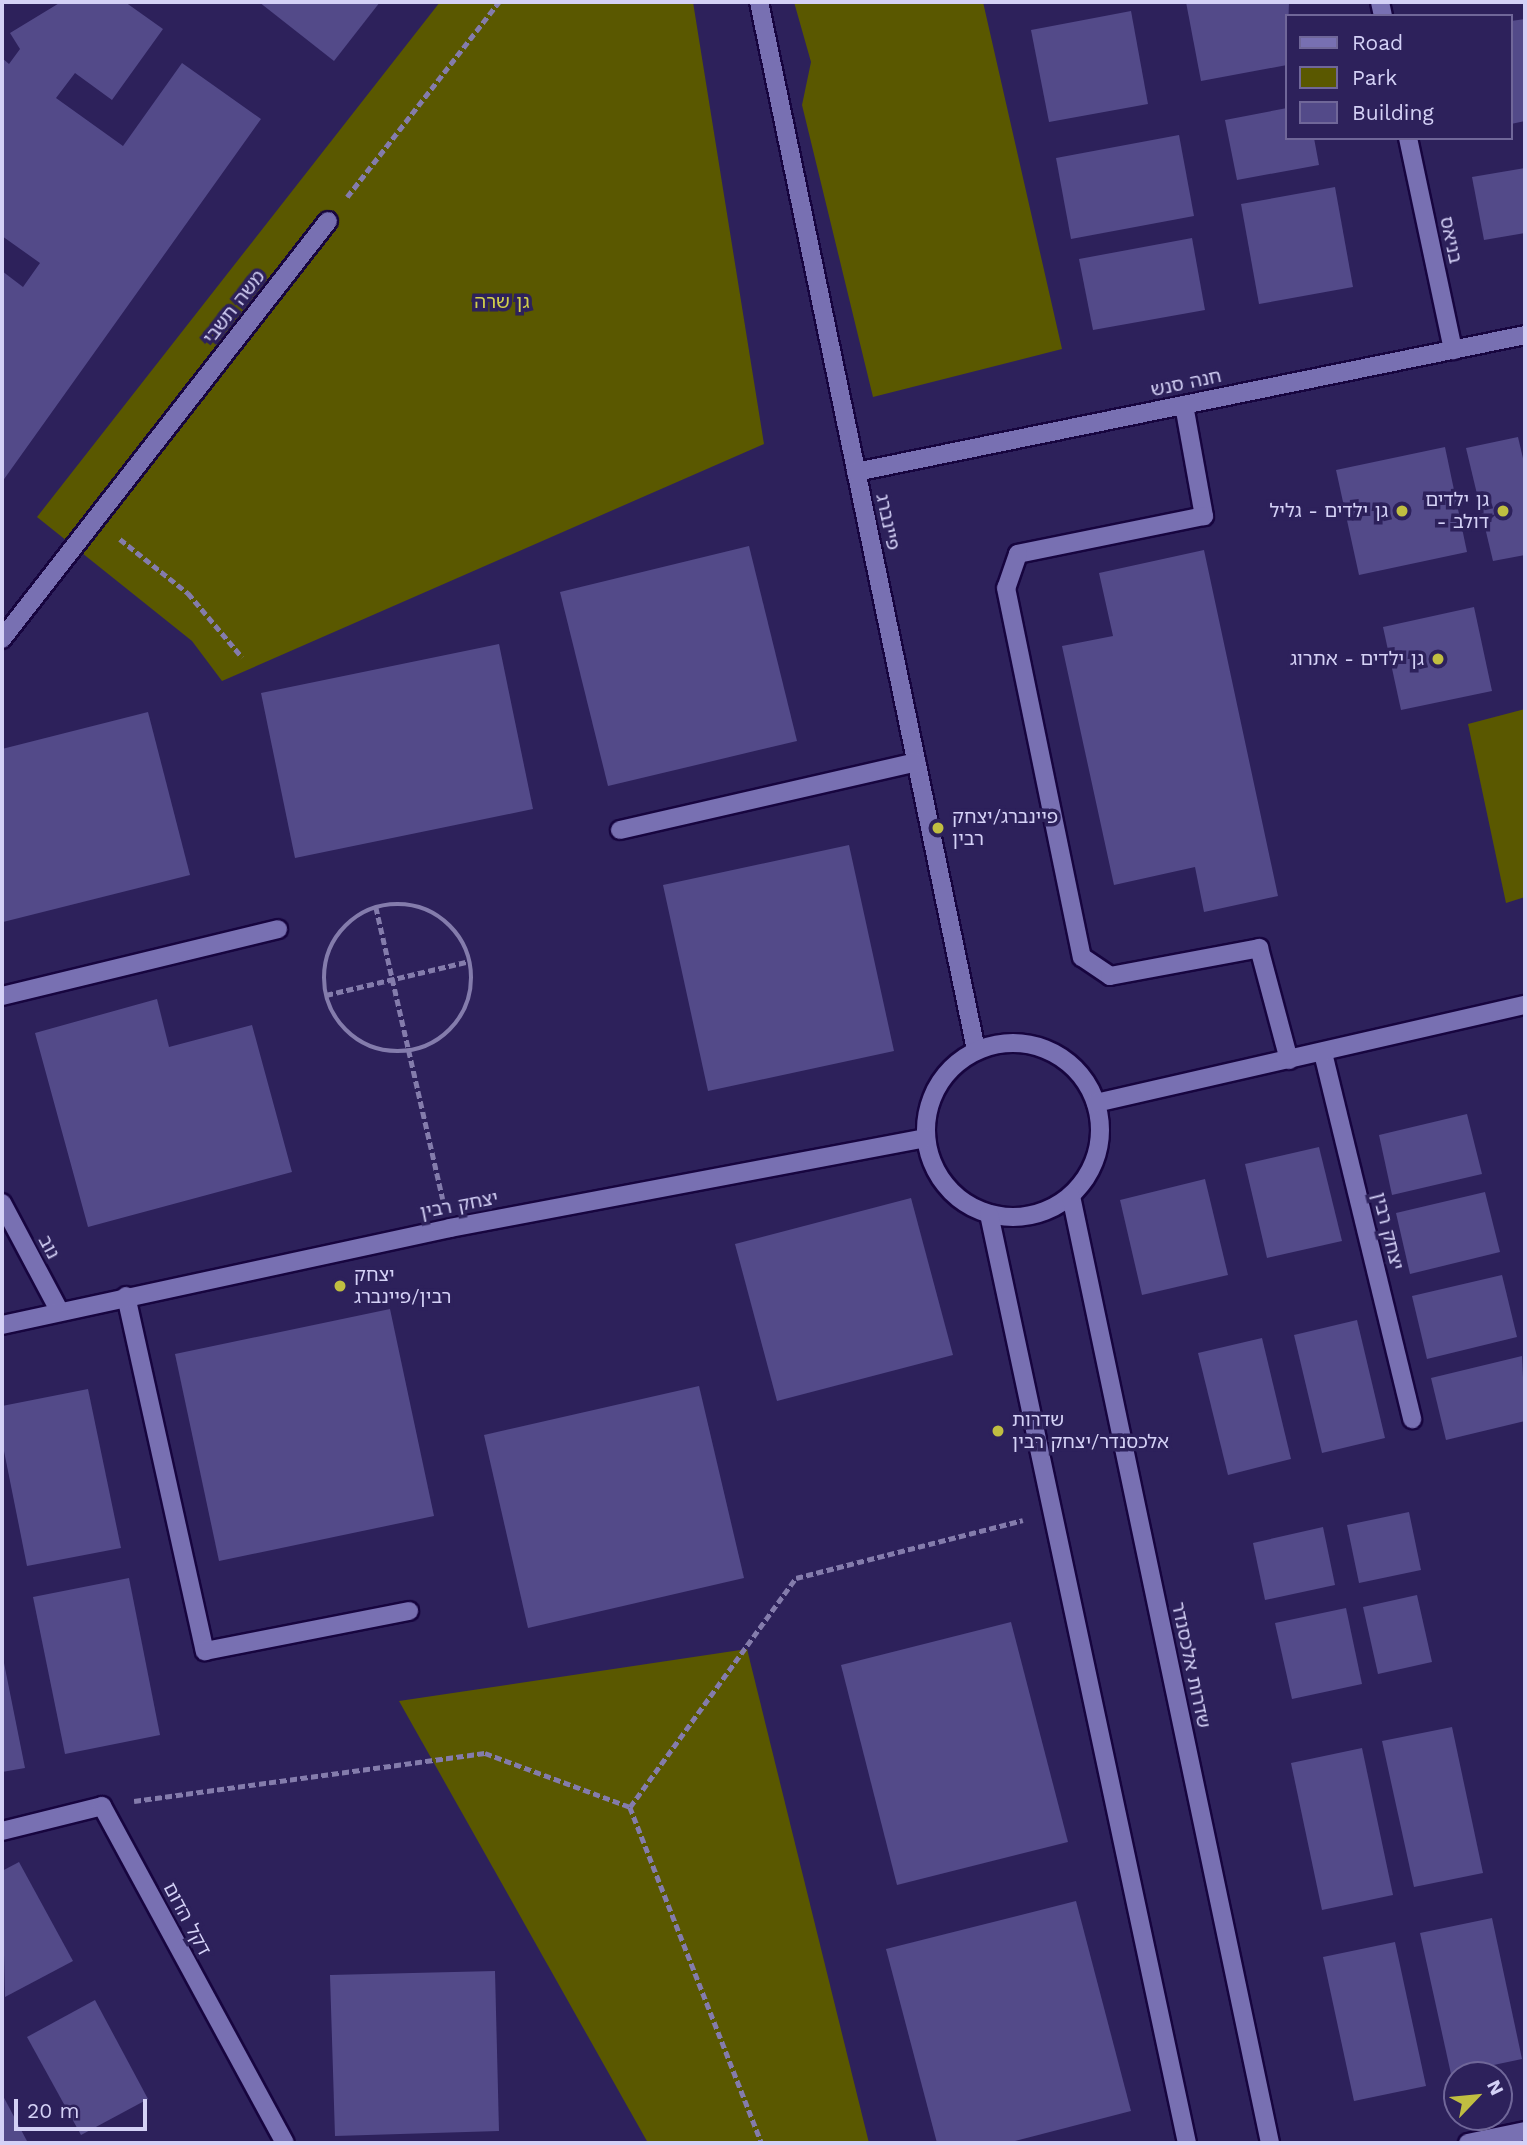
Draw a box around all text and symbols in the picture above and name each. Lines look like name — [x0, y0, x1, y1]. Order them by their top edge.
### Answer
legend — [1286, 14, 1513, 140]
text: Road — [1352, 30, 1403, 55]
text: Park — [1352, 65, 1397, 90]
text: Building — [1352, 100, 1434, 125]
street label: בניאס — [1435, 214, 1467, 266]
street label: משה תשבי — [198, 266, 270, 348]
park label: גן שרה — [474, 291, 530, 313]
street label: חנה סנש — [1149, 364, 1223, 402]
place label: גן ילדים - דולב — [1425, 489, 1489, 533]
street label: פיינברג — [871, 492, 905, 552]
place label: גן ילדים - גליל — [1269, 500, 1388, 522]
marker: גן ילדים - גליל — [1394, 503, 1410, 519]
marker: גן ילדים - דולב — [1495, 503, 1511, 519]
place label: גן ילדים - אתרוג — [1290, 648, 1424, 670]
marker: גן ילדים - אתרוג — [1430, 651, 1446, 667]
place label: פיינברג/יצחק רבין — [952, 806, 1058, 850]
marker: פיינברג/יצחק רבין — [930, 820, 946, 836]
street label: יצחק רבין — [418, 1186, 500, 1224]
street label: יצחק רבין — [1367, 1190, 1409, 1272]
street label: נוב — [33, 1231, 65, 1263]
place label: יצחק רבין/פיינברג — [354, 1264, 451, 1308]
marker: יצחק רבין/פיינברג — [332, 1278, 348, 1294]
place label: שדרות אלכסנדר/יצחק רבין — [1012, 1409, 1169, 1453]
marker: שדרות אלכסנדר/יצחק רבין — [990, 1423, 1006, 1439]
street label: שדרות אלכסנדר — [1167, 1600, 1215, 1730]
street label: דקל הדום — [158, 1879, 216, 1959]
north arrow — [1443, 2061, 1513, 2131]
text: N — [1482, 2076, 1509, 2099]
scale bar — [18, 2086, 150, 2130]
text: 20 m — [27, 2098, 79, 2123]

